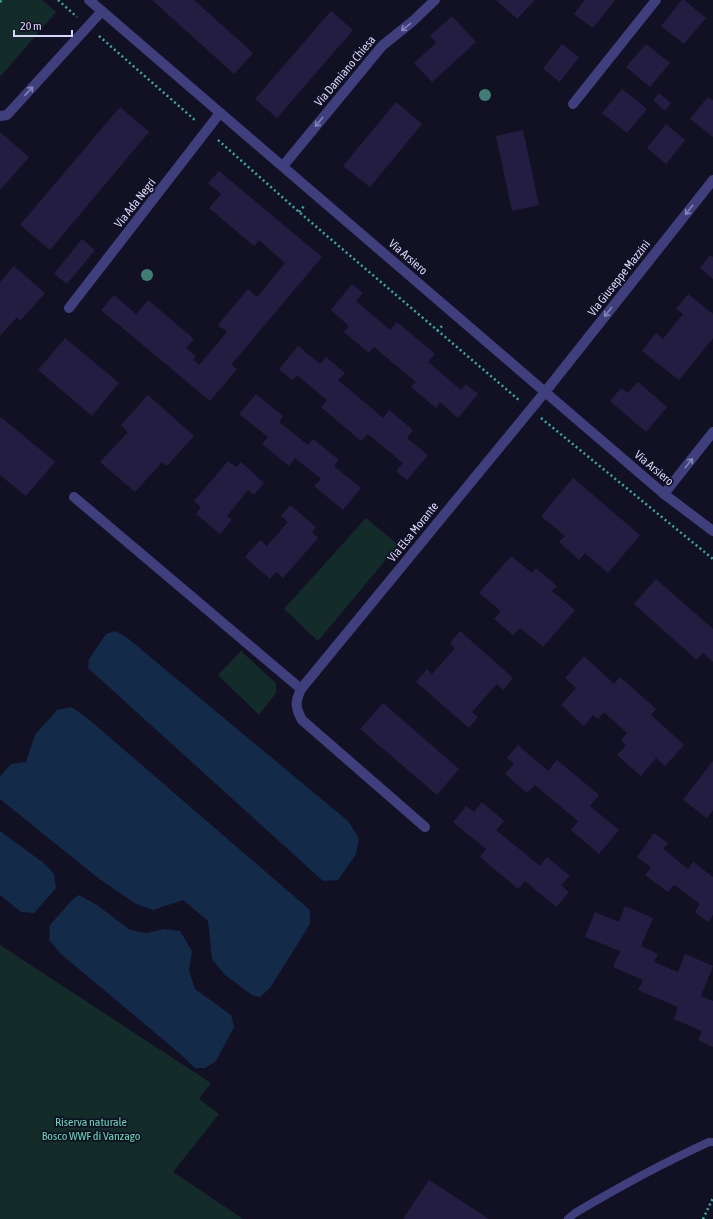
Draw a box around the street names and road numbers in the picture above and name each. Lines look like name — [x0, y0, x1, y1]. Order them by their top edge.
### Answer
street label: Via Damiano Chiesa — [312, 33, 378, 109]
street label: Via Ada Negri — [111, 176, 159, 230]
street label: Via Arsiero — [386, 236, 431, 278]
street label: Via Giuseppe Mazzini — [585, 237, 653, 319]
street label: Via Arsiero — [632, 448, 677, 489]
street label: Via Elsa Morante — [385, 499, 441, 565]

